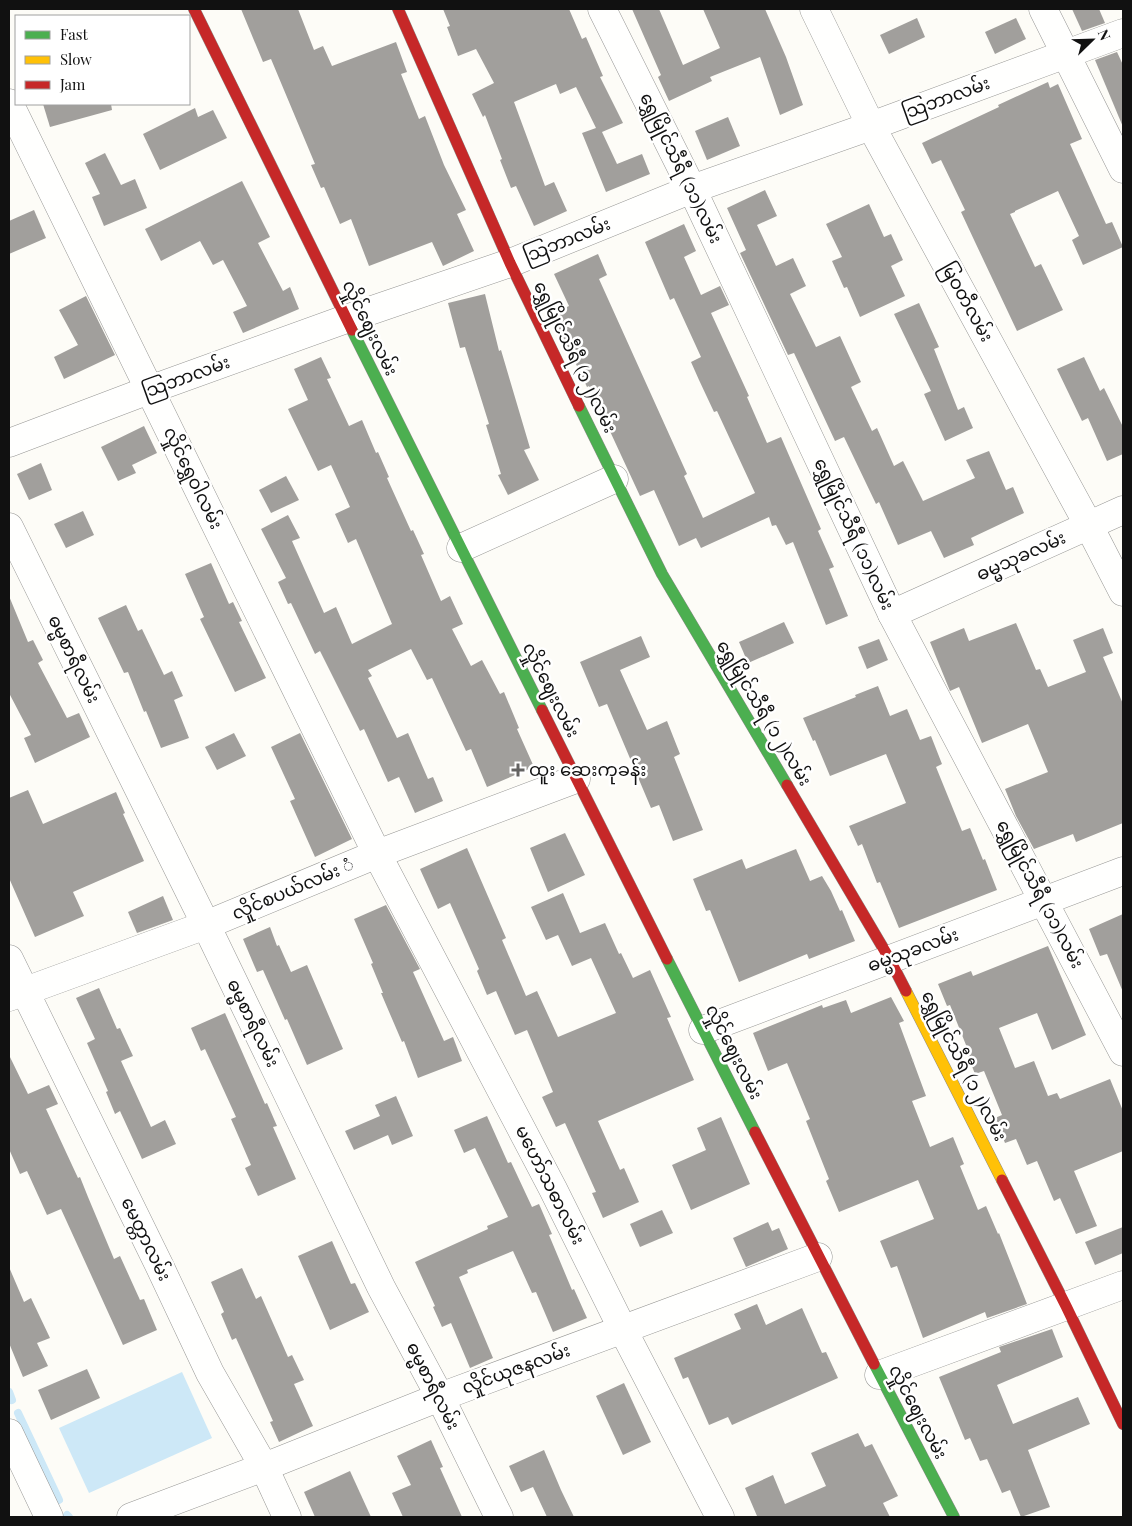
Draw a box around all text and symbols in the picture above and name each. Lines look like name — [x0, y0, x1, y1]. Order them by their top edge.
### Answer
legend — [15, 15, 190, 105]
north arrow — [1067, 15, 1117, 65]
text: Fast — [60, 24, 89, 44]
text: N — [1094, 26, 1115, 43]
text: Slow — [60, 49, 92, 69]
street label: သြဘာလမ်း — [899, 70, 994, 128]
text: Jam — [59, 74, 86, 94]
street label: ရွှေမြိုင်သီရီ (၁၁)လမ်း — [631, 88, 730, 249]
street label: သြဘာလမ်း — [520, 211, 615, 271]
street label: မြဝတီလမ်း — [933, 257, 1000, 347]
street label: လှိုင်ဈေးလမ်း — [334, 275, 405, 381]
street label: ရွှေမြိုင်သီရီ (၁၂)လမ်း — [525, 276, 624, 438]
street label: သြဘာလမ်း — [139, 349, 234, 407]
street label: လှိုင်ရွှေဝါလမ်း — [155, 422, 230, 535]
street label: ရွှေမြိုင်သီရီ (၁၁)လမ်း — [806, 453, 902, 615]
street label: ဓမ္မသုခလမ်း — [972, 525, 1071, 590]
street label: ဓမ္မစာရီလမ်း — [39, 610, 108, 709]
street label: ရွှေမြိုင်သီရီ (၁၂)လမ်း — [708, 635, 819, 792]
street label: လှိုင်ဈေးလမ်း — [514, 637, 587, 743]
place label: ထူး ဆေးကုခန်း — [529, 757, 647, 785]
marker: ထူး ဆေးကုခန်း — [511, 763, 525, 777]
street label: ရွှေမြိုင်သီရီ (၁၁)လမ်း — [988, 815, 1091, 974]
street label: လှိုင်စပယ်လမ်း ံ — [227, 851, 359, 928]
street label: ဓမ္မသုခလမ်း — [864, 921, 963, 981]
street label: ဓမ္မစာရီလမ်း — [218, 974, 287, 1073]
street label: ရွှေမြိုင်သီရီ (၁၂)လမ်း — [913, 986, 1014, 1147]
street label: လှိုင်ဈေးလမ်း — [697, 999, 770, 1105]
street label: မဟော်သဓာလမ်း — [510, 1121, 591, 1248]
street label: မေတ္တာလမ်း — [113, 1193, 177, 1286]
street label: လှိုင်ယုဇနလမ်း — [458, 1336, 574, 1403]
street label: ဓမ္မစာရီလမ်း — [398, 1337, 467, 1436]
street label: လှိုင်ဈေးလမ်း — [880, 1360, 955, 1465]

